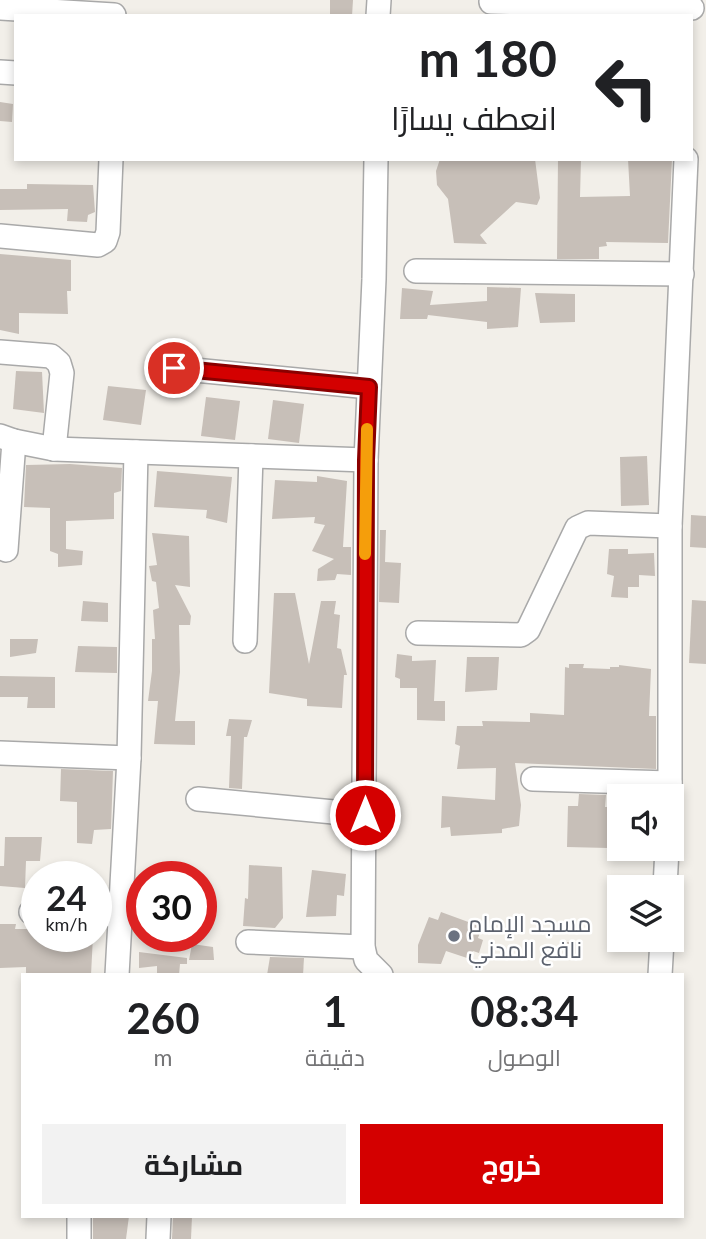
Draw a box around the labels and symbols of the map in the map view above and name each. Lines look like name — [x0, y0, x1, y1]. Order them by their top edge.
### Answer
pin — [144, 338, 204, 398]
position arrow — [328, 778, 402, 852]
speed limit sign: 30 — [126, 861, 217, 952]
place label: مسجد الإمام نافع المدني — [468, 909, 592, 968]
marker: مسجد الإمام نافع المدني — [446, 928, 462, 944]

